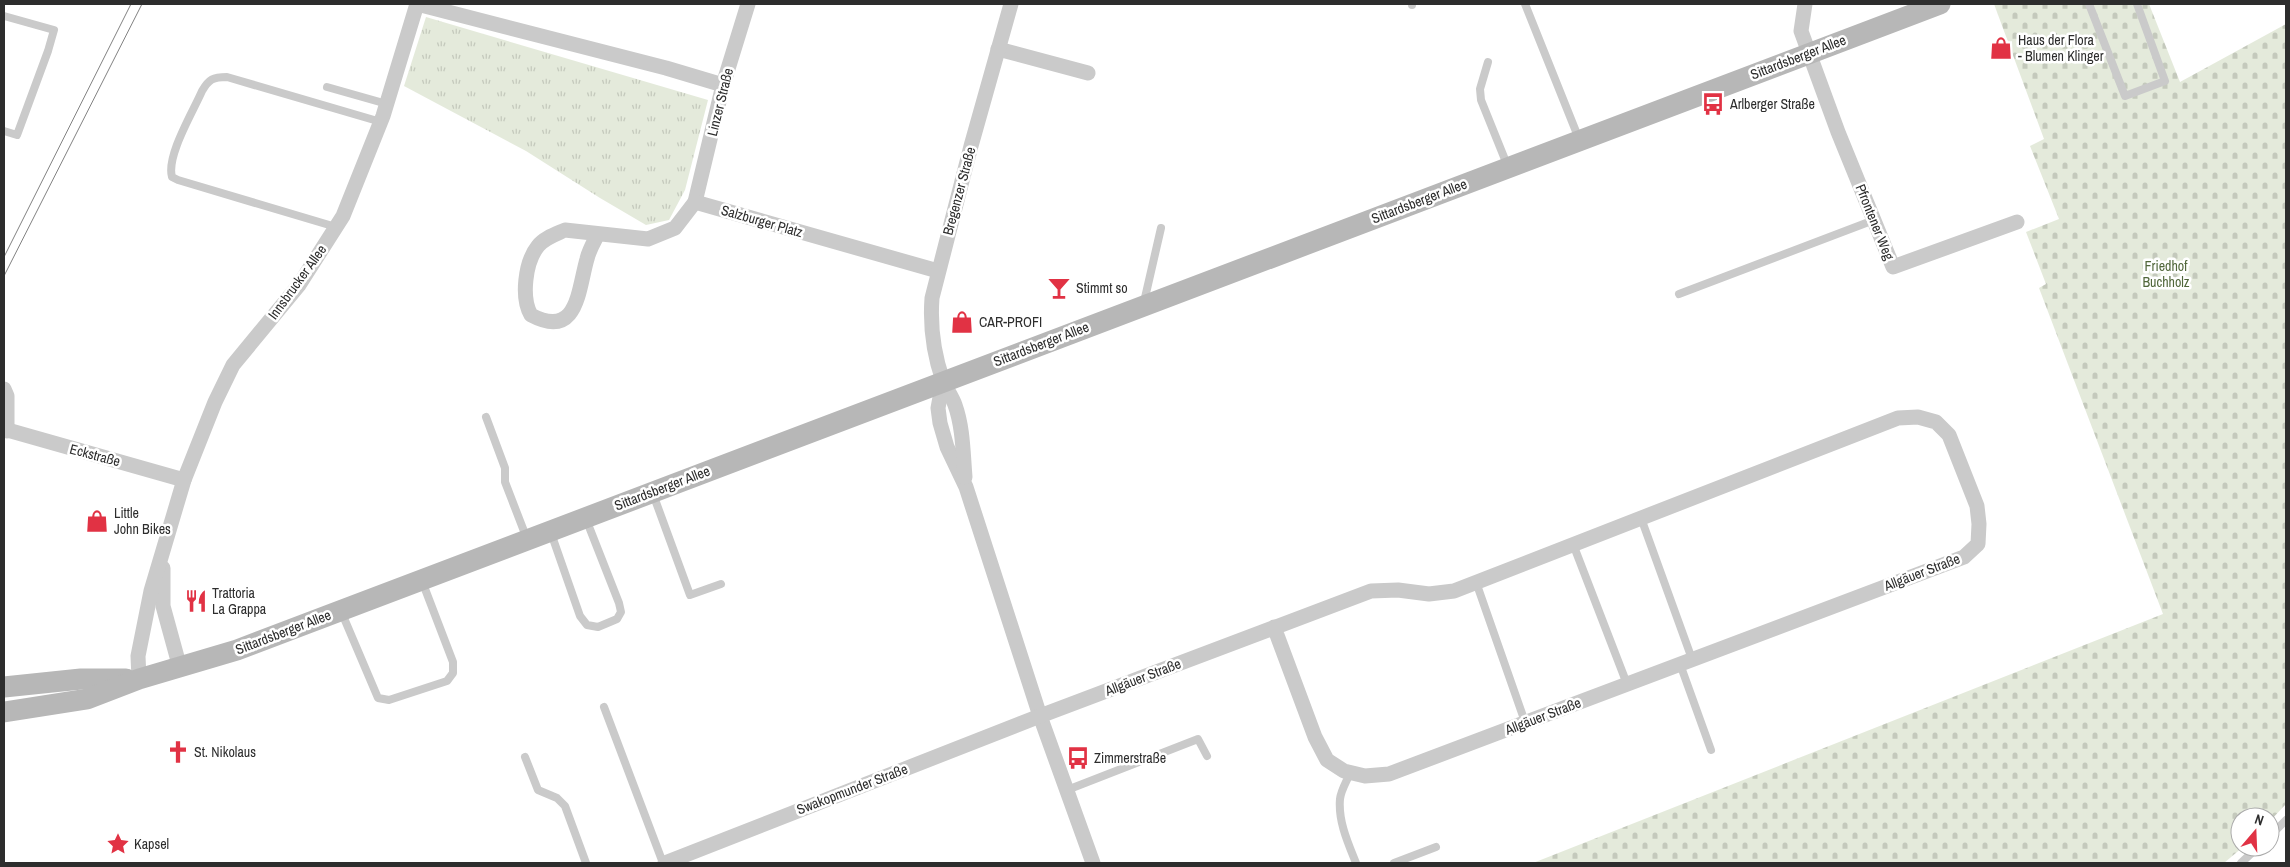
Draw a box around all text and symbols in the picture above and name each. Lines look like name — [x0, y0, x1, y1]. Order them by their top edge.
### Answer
street label: Sittardsberger Allee — [1748, 31, 1848, 83]
place label: Haus der Flora - Blumen Klinger — [2018, 31, 2104, 65]
shop icon: Haus der Flora - Blumen Klinger — [1988, 35, 2014, 61]
street label: Linzer Straße — [703, 66, 737, 138]
bus stop icon: Arlberger Straße — [1700, 91, 1726, 117]
place label: Arlberger Straße — [1729, 95, 1815, 113]
street label: Bregenzer Straße — [939, 145, 979, 237]
street label: Sittardsberger Allee — [1369, 175, 1469, 227]
street label: Pfrontener Weg — [1852, 181, 1899, 263]
street label: Salzburger Platz — [719, 201, 805, 241]
street label: Innsbrucker Allee — [264, 241, 330, 323]
park label: Friedhof Buchholz — [2142, 257, 2190, 291]
bar icon: Stimmt so — [1046, 275, 1072, 301]
place label: Stimmt so — [1076, 279, 1128, 297]
shop icon: CAR-PROFI — [949, 309, 975, 335]
place label: CAR-PROFI — [979, 313, 1042, 331]
street label: Sittardsberger Allee — [991, 318, 1091, 370]
street label: Eckstraße — [68, 440, 122, 470]
street label: Sittardsberger Allee — [612, 462, 712, 514]
place label: Little John Bikes — [114, 504, 171, 538]
shop icon: Little John Bikes — [84, 508, 110, 534]
street label: Allgäuer Straße — [1881, 549, 1962, 595]
place label: Trattoria La Grappa — [212, 584, 267, 618]
restaurant icon: Trattoria La Grappa — [183, 588, 209, 614]
street label: Sittardsberger Allee — [233, 606, 333, 658]
street label: Allgäuer Straße — [1102, 654, 1183, 700]
street label: Allgäuer Straße — [1502, 693, 1583, 739]
church icon: St. Nikolaus — [165, 739, 191, 765]
place label: St. Nikolaus — [194, 743, 256, 761]
bus stop icon: Zimmerstraße — [1065, 745, 1091, 771]
place label: Zimmerstraße — [1094, 749, 1166, 767]
street label: Swakopmunder Straße — [794, 760, 910, 818]
north arrow — [2230, 807, 2280, 857]
text: N — [2252, 810, 2266, 830]
place icon: Kapsel — [105, 831, 131, 857]
place label: Kapsel — [134, 835, 169, 853]

